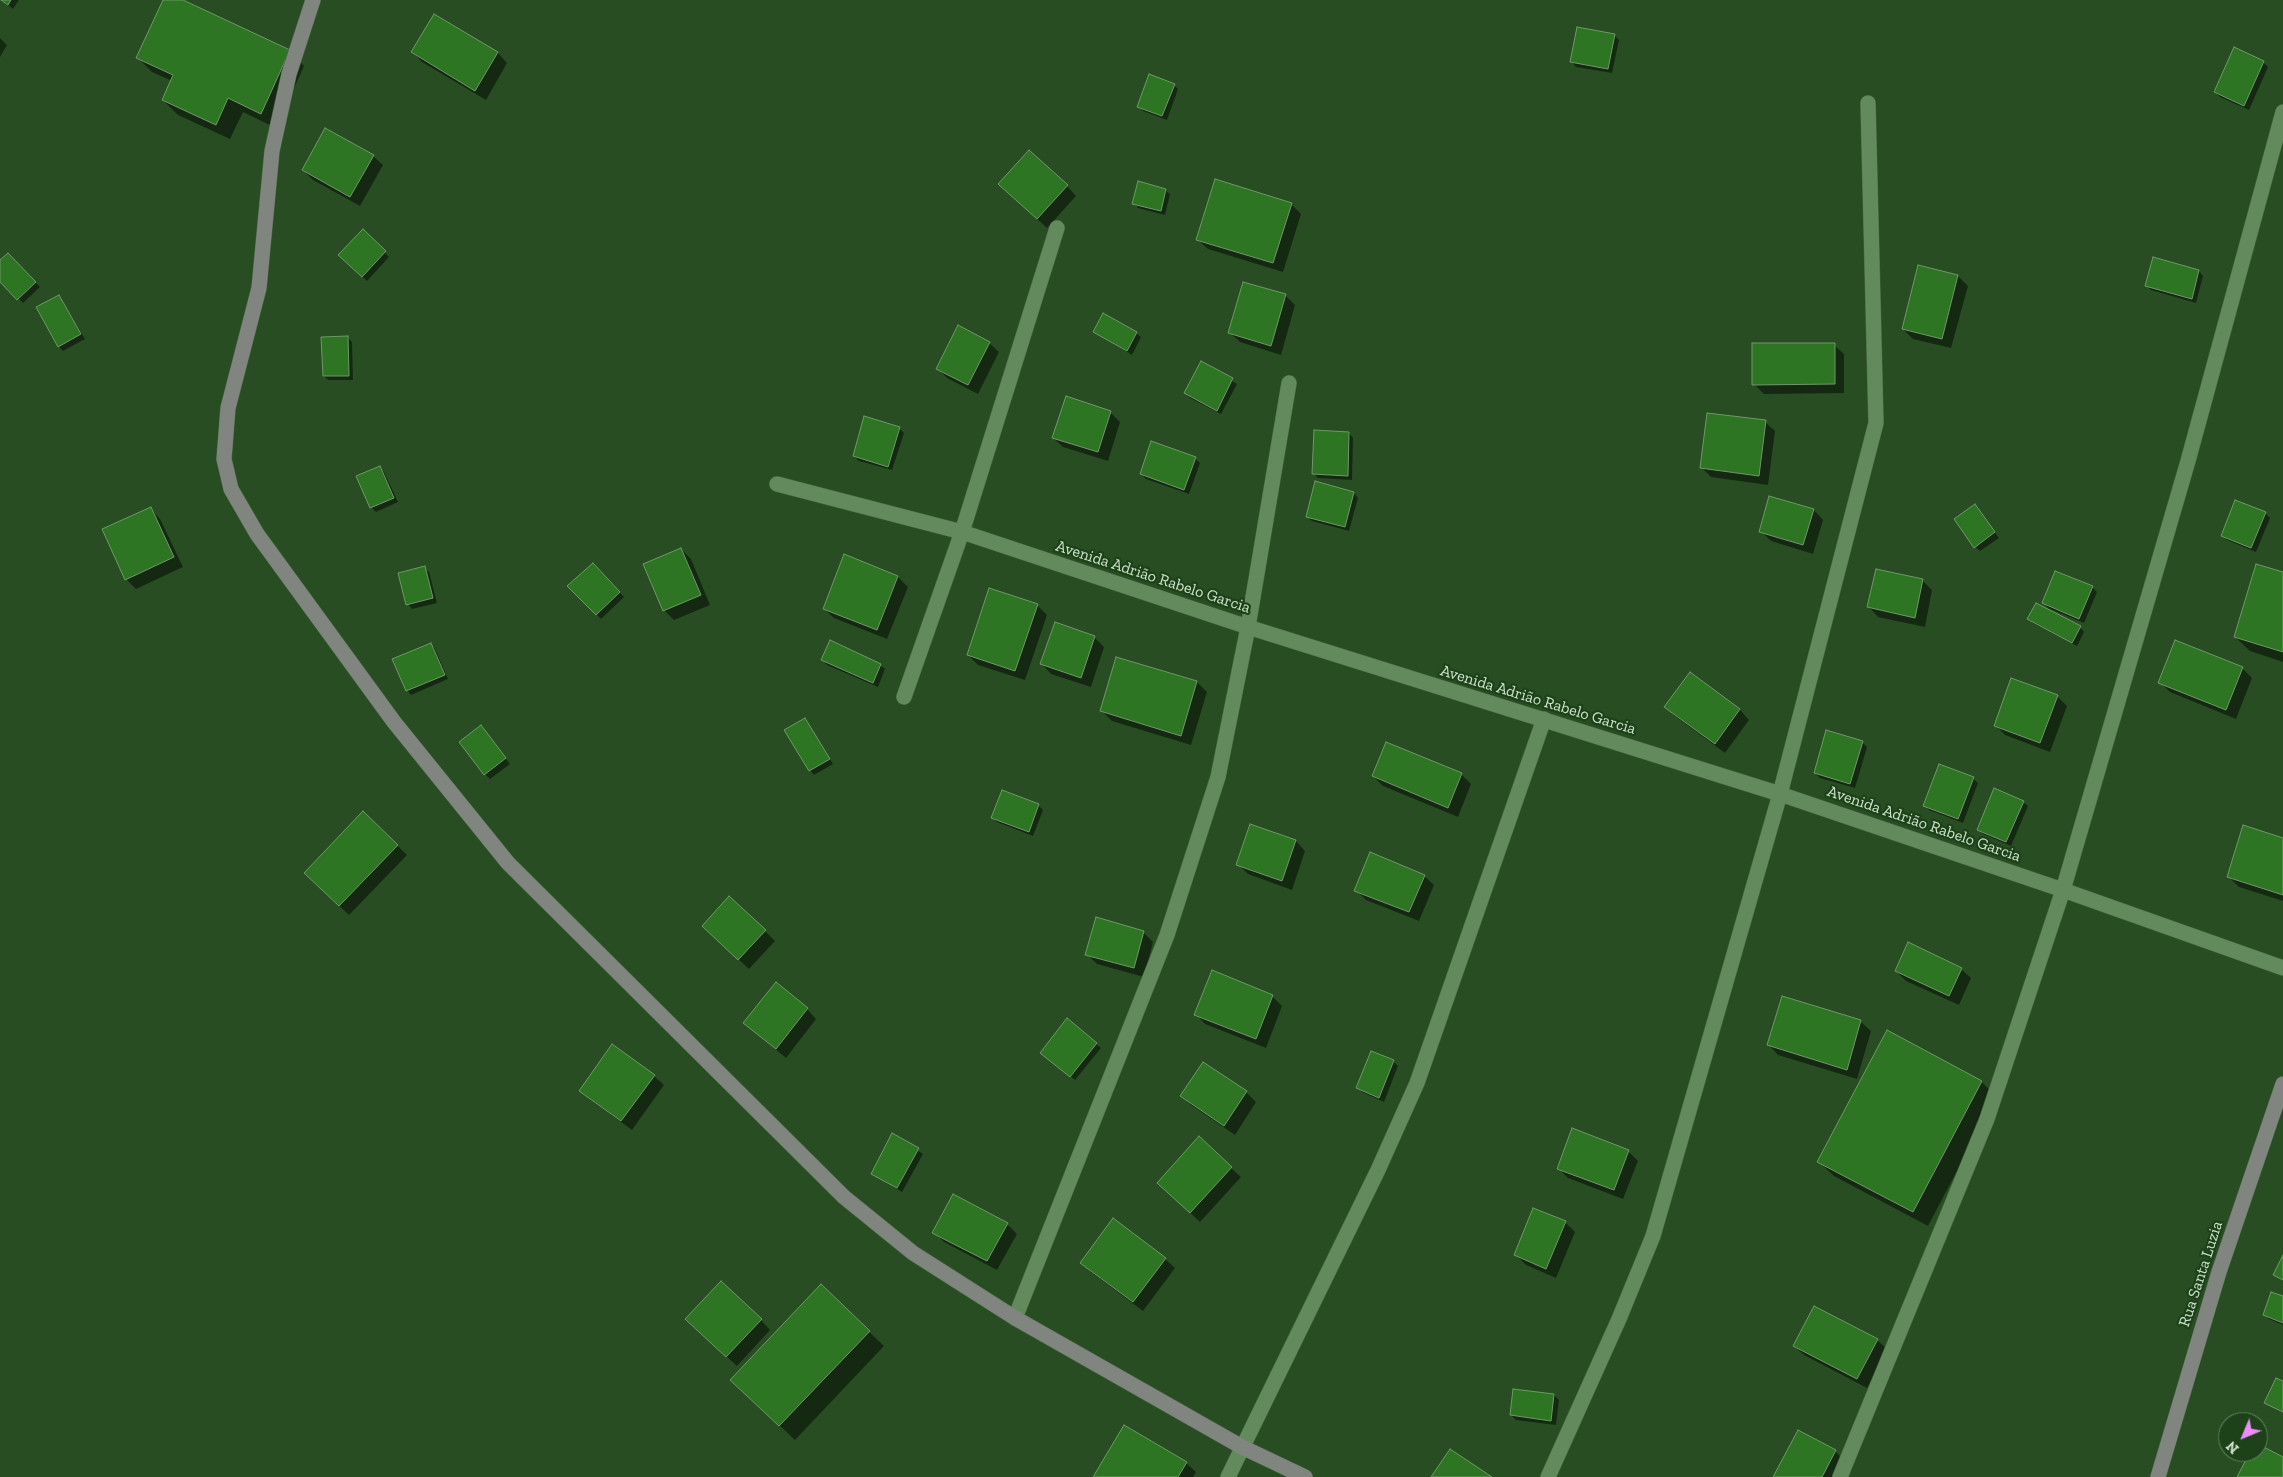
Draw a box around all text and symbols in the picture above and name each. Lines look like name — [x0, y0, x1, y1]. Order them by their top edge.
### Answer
street label: Avenida Adrião Rabelo Garcia — [1053, 536, 1253, 618]
street label: Avenida Adrião Rabelo Garcia — [1438, 661, 1638, 739]
street label: Avenida Adrião Rabelo Garcia — [1825, 782, 2023, 866]
street label: Rua Santa Luzia — [2175, 1219, 2227, 1329]
north arrow — [2218, 1412, 2268, 1462]
text: N — [2223, 1437, 2243, 1457]

